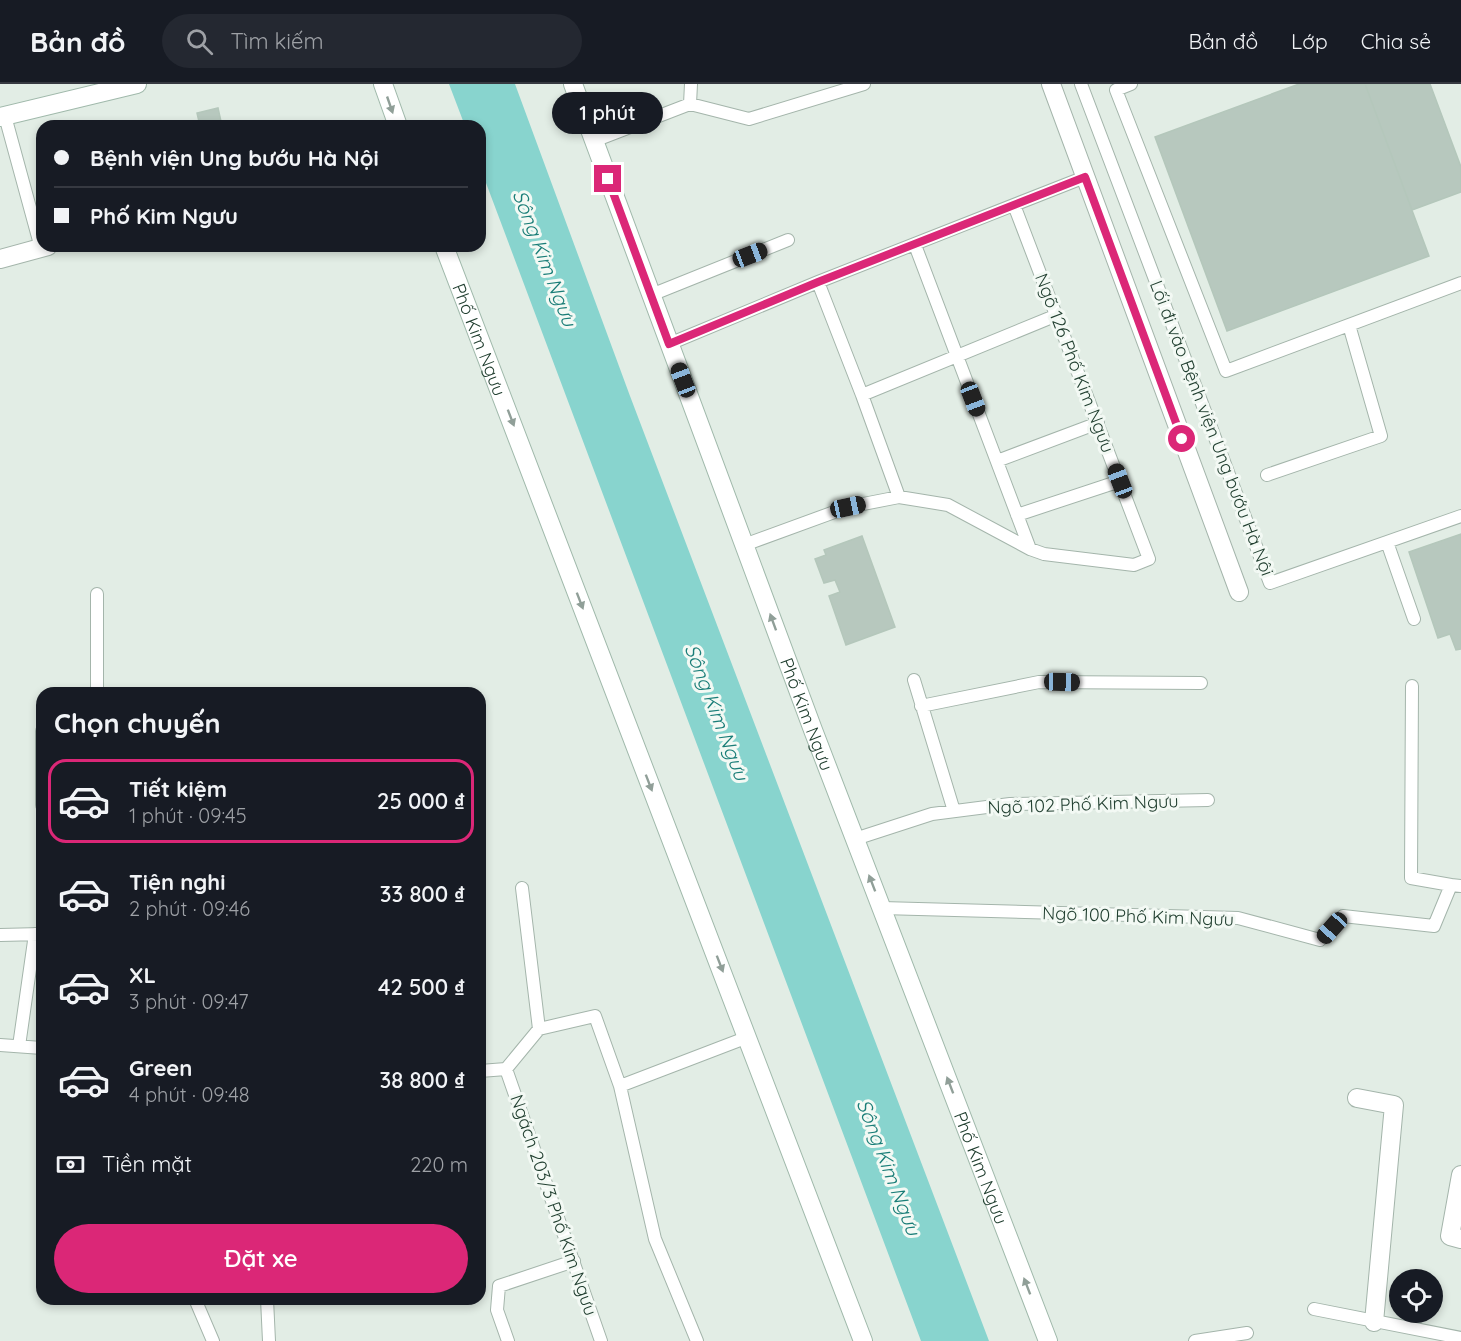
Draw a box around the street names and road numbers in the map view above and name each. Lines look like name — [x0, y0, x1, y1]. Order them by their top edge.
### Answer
street label: Ngõ 126 Phố Kim Ngưu — [1030, 270, 1120, 456]
street label: Lối đi vào Bệnh viện Ung bướu Hà Nội — [1145, 277, 1279, 579]
street label: Phố Kim Ngưu — [448, 280, 512, 399]
street label: Phố Kim Ngưu — [776, 654, 839, 774]
street label: Ngõ 102 Phố Kim Ngưu — [987, 789, 1179, 819]
street label: Ngõ 100 Phố Kim Ngưu — [1042, 901, 1234, 931]
street label: Ngách 203/3 Phố Kim Ngưu — [505, 1091, 603, 1319]
street label: Phố Kim Ngưu — [949, 1108, 1013, 1227]

